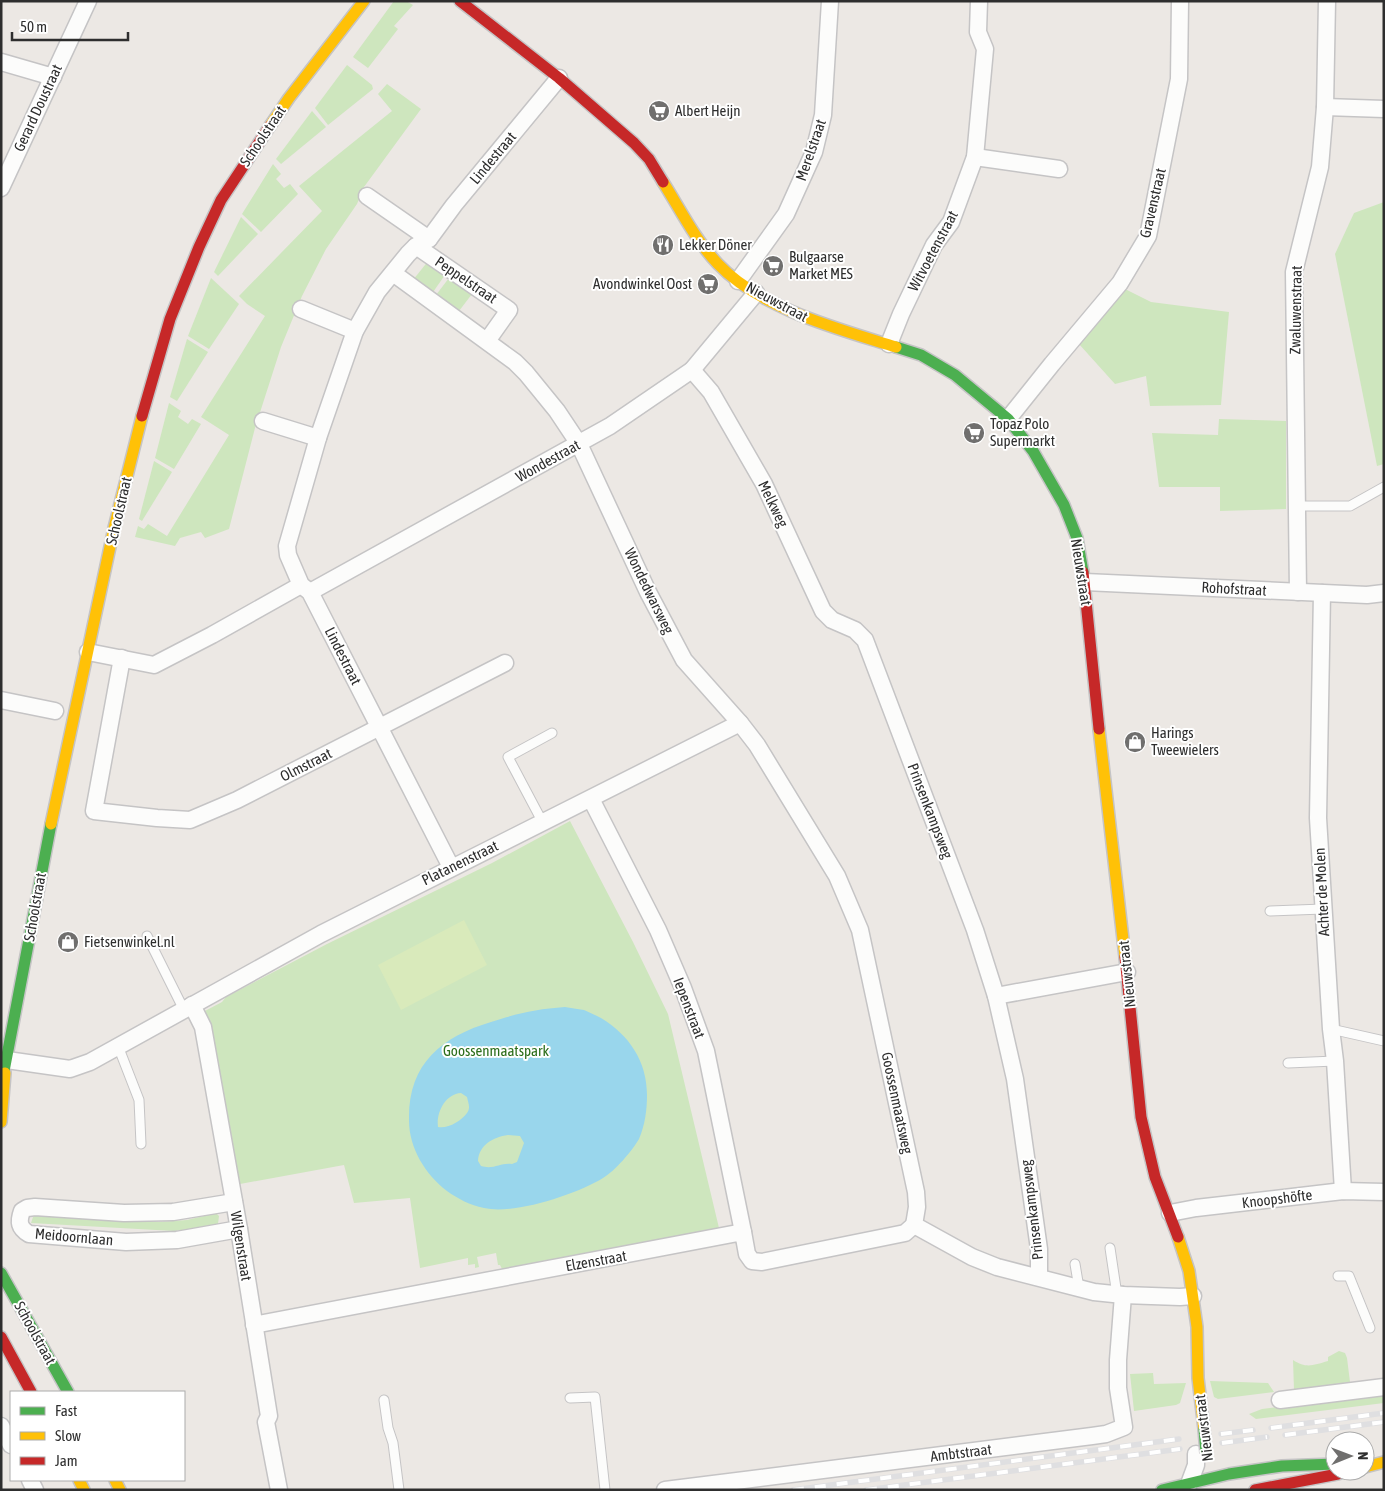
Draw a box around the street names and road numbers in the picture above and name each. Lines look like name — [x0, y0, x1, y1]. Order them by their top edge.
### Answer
street label: Gerard Doustraat — [10, 62, 65, 154]
street label: Schoolstraat — [236, 102, 289, 169]
street label: Merelstraat — [792, 117, 829, 183]
street label: Lindestraat — [466, 128, 519, 187]
street label: Gravenstraat — [1136, 166, 1169, 239]
street label: Witvoetenstraat — [904, 208, 961, 294]
street label: Peppelstraat — [432, 253, 500, 306]
street label: Zwaluwenstraat — [1286, 266, 1305, 354]
street label: Nieuwstraat — [744, 278, 811, 325]
street label: Wondestraat — [513, 436, 583, 485]
street label: Schoolstraat — [102, 475, 135, 547]
street label: Melkweg — [755, 478, 792, 530]
street label: Nieuwstraat — [1068, 537, 1095, 607]
street label: Wondedwarsweg — [621, 545, 678, 637]
street label: Rohofstraat — [1201, 578, 1267, 599]
street label: Lindestraat — [322, 624, 365, 687]
street label: Olmstraat — [277, 744, 334, 785]
street label: Prinsenkampsweg — [904, 761, 957, 861]
street label: Platanenstraat — [419, 837, 501, 888]
street label: Achter de Molen — [1311, 847, 1332, 937]
street label: Schoolstraat — [20, 871, 49, 942]
street label: Nieuwstraat — [1115, 940, 1138, 1008]
street label: Iepenstraat — [670, 975, 709, 1041]
street label: Goossenmaatsweg — [878, 1051, 917, 1156]
street label: Prinsenkampsweg — [1017, 1158, 1046, 1261]
street label: Knoopshöfte — [1241, 1186, 1313, 1211]
street label: Wilgenstraat — [228, 1210, 255, 1282]
street label: Meidoornlaan — [34, 1225, 114, 1248]
street label: Elzenstraat — [564, 1247, 628, 1274]
street label: Schoolstraat — [11, 1298, 60, 1367]
street label: Nieuwstraat — [1191, 1394, 1216, 1463]
street label: Ambtstraat — [929, 1440, 993, 1465]

